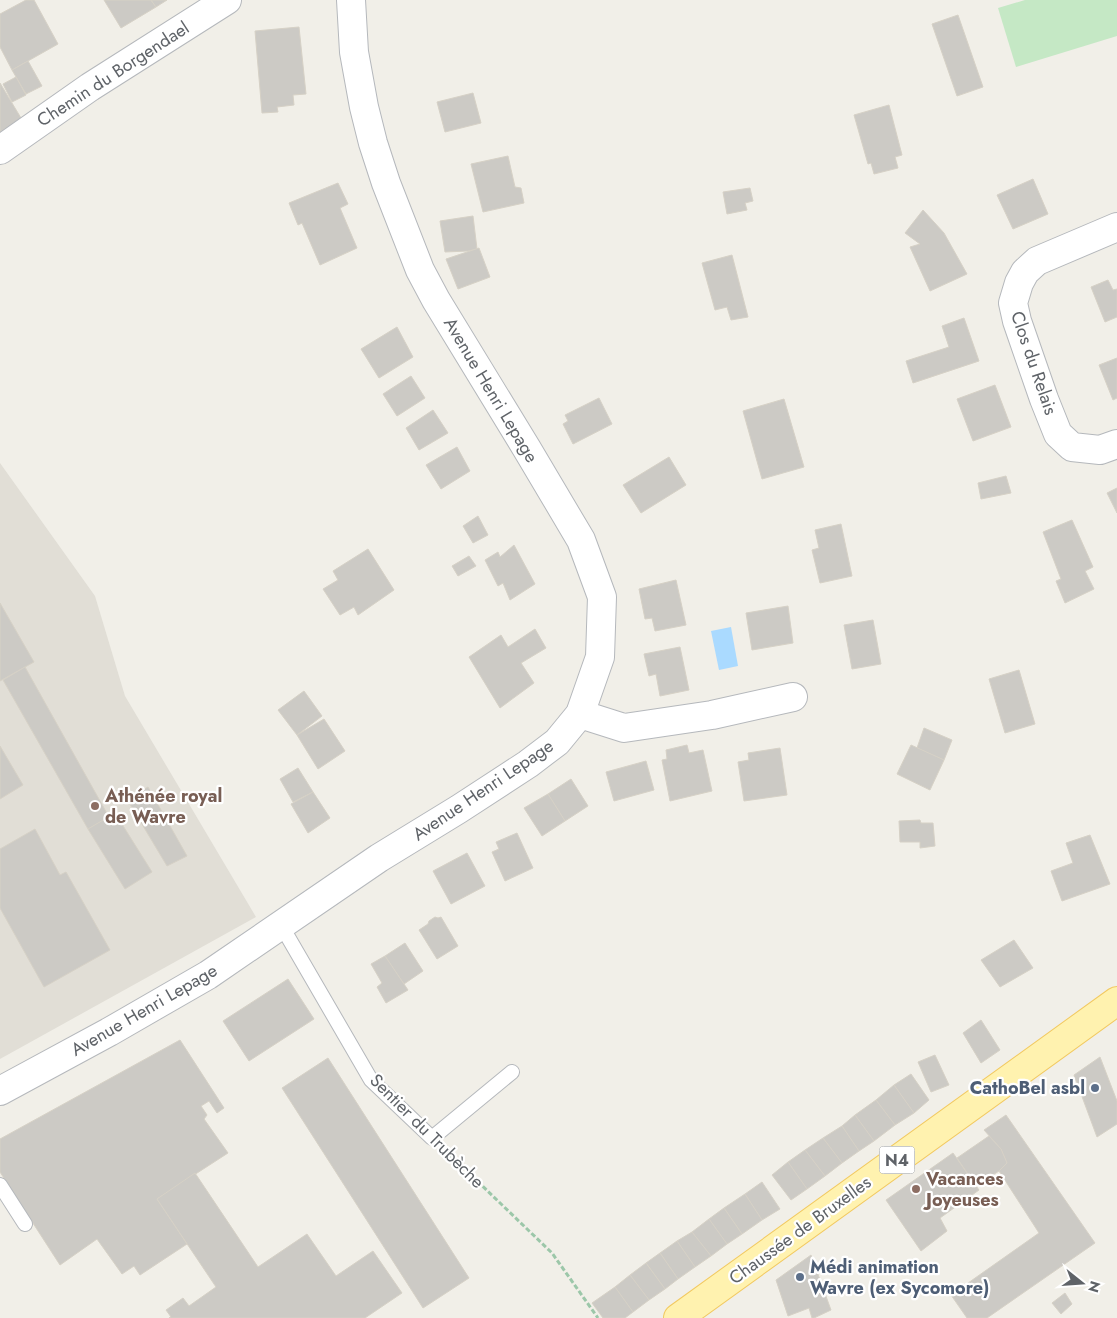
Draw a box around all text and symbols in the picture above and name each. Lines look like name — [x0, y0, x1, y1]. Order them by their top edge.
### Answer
street label: Chemin du Borgendael — [32, 15, 194, 133]
street label: Clos du Relais — [1004, 308, 1064, 418]
street label: Avenue Henri Lepage — [437, 313, 545, 467]
street label: Avenue Henri Lepage — [407, 733, 559, 847]
place label: Athénée royal de Wavre — [104, 783, 222, 830]
marker: Athénée royal de Wavre — [89, 800, 101, 812]
street label: Avenue Henri Lepage — [66, 957, 222, 1063]
street label: Sentier du Trubèche — [364, 1068, 490, 1194]
place label: CathoBel asbl — [970, 1075, 1085, 1101]
marker: CathoBel asbl — [1089, 1082, 1101, 1094]
road number: N4 — [880, 1146, 914, 1174]
place label: Vacances Joyeuses — [923, 1166, 1004, 1213]
street label: Chaussée de Bruxelles — [723, 1169, 877, 1291]
marker: Vacances Joyeuses — [910, 1183, 922, 1195]
place label: Médi animation Wavre (ex Sycomore) — [810, 1254, 989, 1301]
north arrow — [1057, 1258, 1107, 1308]
marker: Médi animation Wavre (ex Sycomore) — [794, 1271, 806, 1283]
text: N — [1083, 1279, 1106, 1295]

